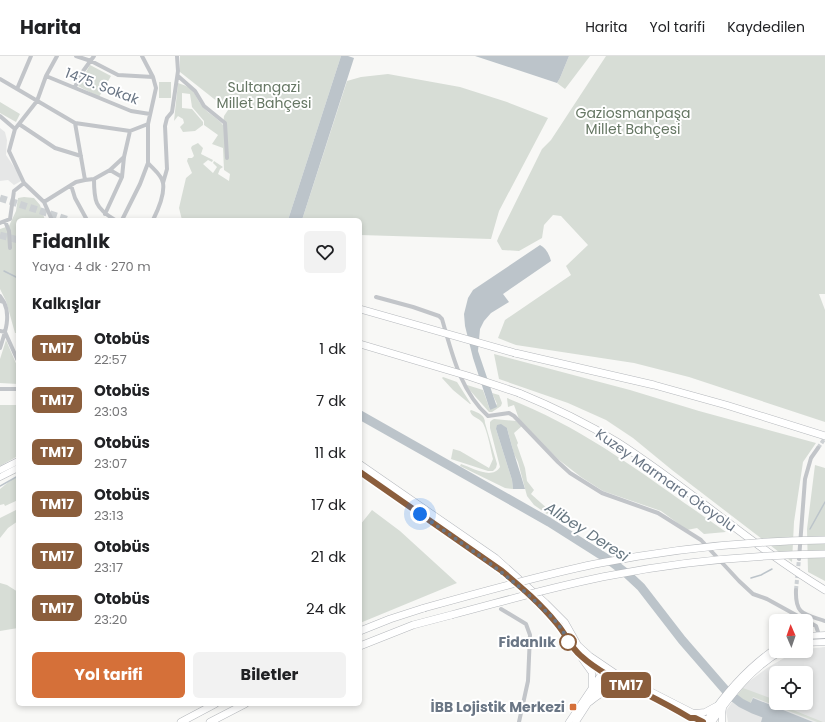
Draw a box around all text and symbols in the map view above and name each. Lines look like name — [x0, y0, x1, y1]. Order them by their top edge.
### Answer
text: Harita — [20, 14, 81, 41]
text: Harita — [585, 17, 628, 37]
text: Yol tarifi — [650, 17, 705, 37]
text: Kaydedilen — [727, 17, 805, 37]
street label: 1475. Sokak — [62, 63, 142, 109]
park label: Sultangazi Millet Bahçesi — [217, 77, 311, 113]
park label: Gaziosmanpaşa Millet Bahçesi — [576, 103, 690, 139]
text: Fidanlık — [32, 228, 110, 255]
button: heart — [304, 231, 346, 273]
text: Yaya · 4 dk · 270 m — [32, 257, 151, 276]
text: Kalkışlar — [32, 293, 101, 314]
text: Otobüs — [94, 328, 150, 349]
text: TM17 — [40, 338, 74, 358]
text: 1 dk — [319, 338, 346, 359]
text: 22:57 — [94, 350, 127, 369]
text: Otobüs — [94, 380, 150, 401]
text: TM17 — [40, 390, 74, 410]
text: 7 dk — [316, 390, 346, 411]
text: 23:03 — [94, 402, 128, 421]
street label: Kuzey Marmara Otoyolu — [592, 424, 740, 536]
text: Otobüs — [94, 432, 150, 453]
text: TM17 — [40, 442, 74, 462]
text: 11 dk — [315, 442, 346, 463]
text: 23:07 — [94, 454, 127, 473]
text: Otobüs — [94, 484, 150, 505]
text: TM17 — [40, 494, 74, 514]
text: 17 dk — [311, 494, 346, 515]
water label: Alibey Deresi — [540, 496, 634, 567]
your location — [410, 504, 430, 524]
text: 23:13 — [94, 506, 124, 525]
text: Otobüs — [94, 536, 150, 557]
text: TM17 — [40, 546, 74, 566]
text: 21 dk — [311, 546, 346, 567]
text: 23:17 — [94, 558, 123, 577]
text: Otobüs — [94, 588, 150, 609]
text: TM17 — [40, 598, 74, 618]
text: 24 dk — [306, 598, 346, 619]
text: 23:20 — [94, 610, 127, 629]
north arrow — [769, 614, 813, 658]
map controls — [769, 614, 813, 710]
place label: Fidanlık — [498, 632, 556, 652]
marker: Fidanlık — [559, 633, 577, 651]
button: Yol tarifi — [32, 652, 185, 698]
button: Biletler — [193, 652, 346, 698]
button: locate — [769, 666, 813, 710]
line badge: TM17 — [598, 672, 654, 698]
text: TM17 — [609, 675, 643, 695]
place label: İBB Lojistik Merkezi — [431, 697, 565, 717]
marker: İBB Lojistik Merkezi — [568, 702, 578, 712]

